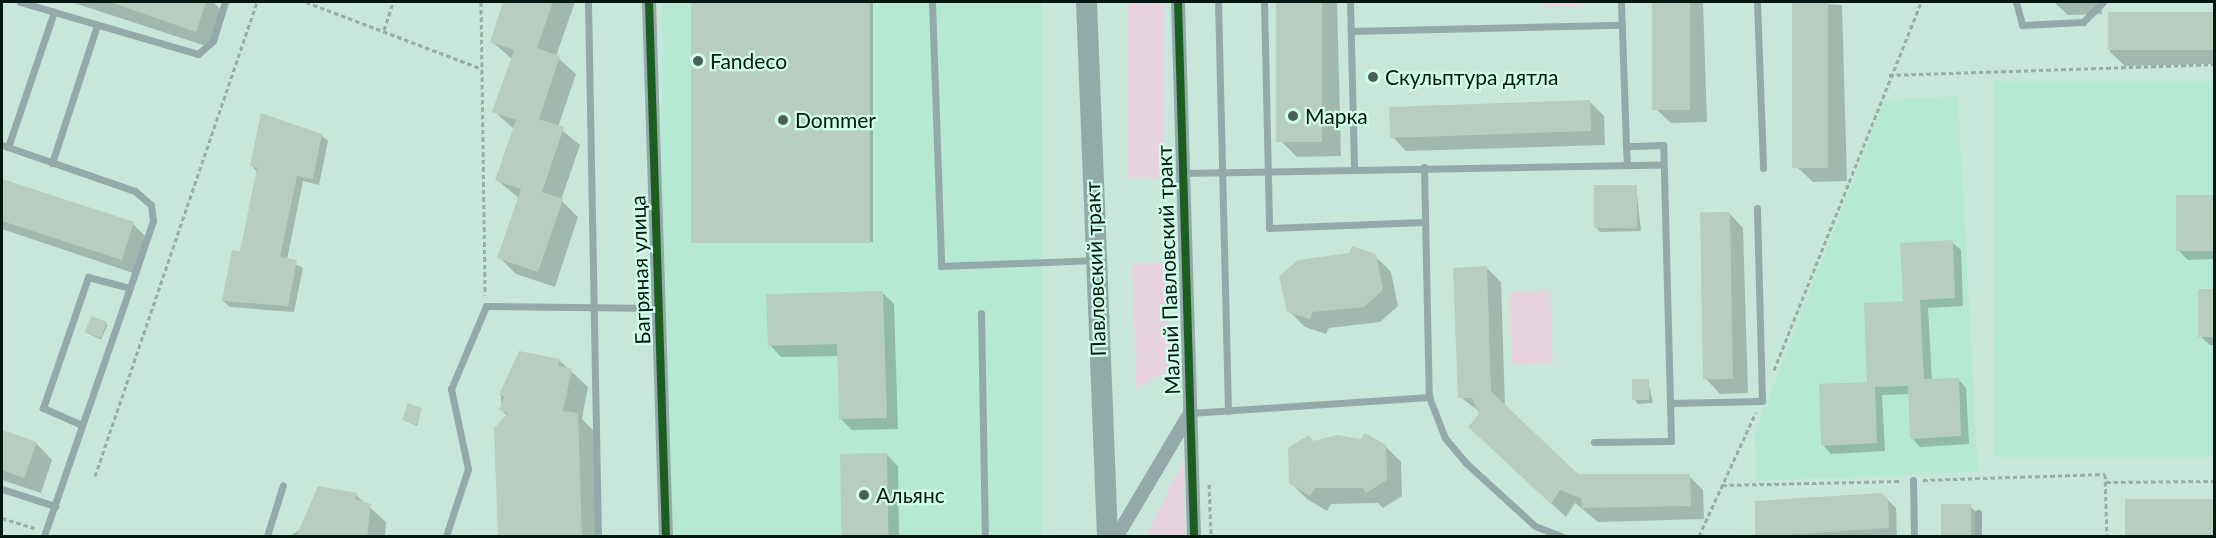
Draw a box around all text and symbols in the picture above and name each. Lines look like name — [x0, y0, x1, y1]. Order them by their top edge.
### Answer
place label: Fandeco — [710, 48, 787, 74]
marker: Fandeco — [691, 54, 705, 68]
place label: Скульптура дятла — [1385, 64, 1558, 90]
marker: Скульптура дятла — [1366, 70, 1380, 84]
place label: Марка — [1305, 103, 1368, 129]
place label: Dommer — [795, 107, 876, 133]
marker: Марка — [1286, 109, 1300, 123]
marker: Dommer — [776, 113, 790, 127]
street label: Малый Павловский тракт — [1151, 145, 1185, 395]
street label: Павловский тракт — [1079, 181, 1111, 357]
street label: Багряная улица — [625, 195, 655, 345]
place label: Альянс — [876, 482, 945, 508]
marker: Альянс — [857, 488, 871, 502]

